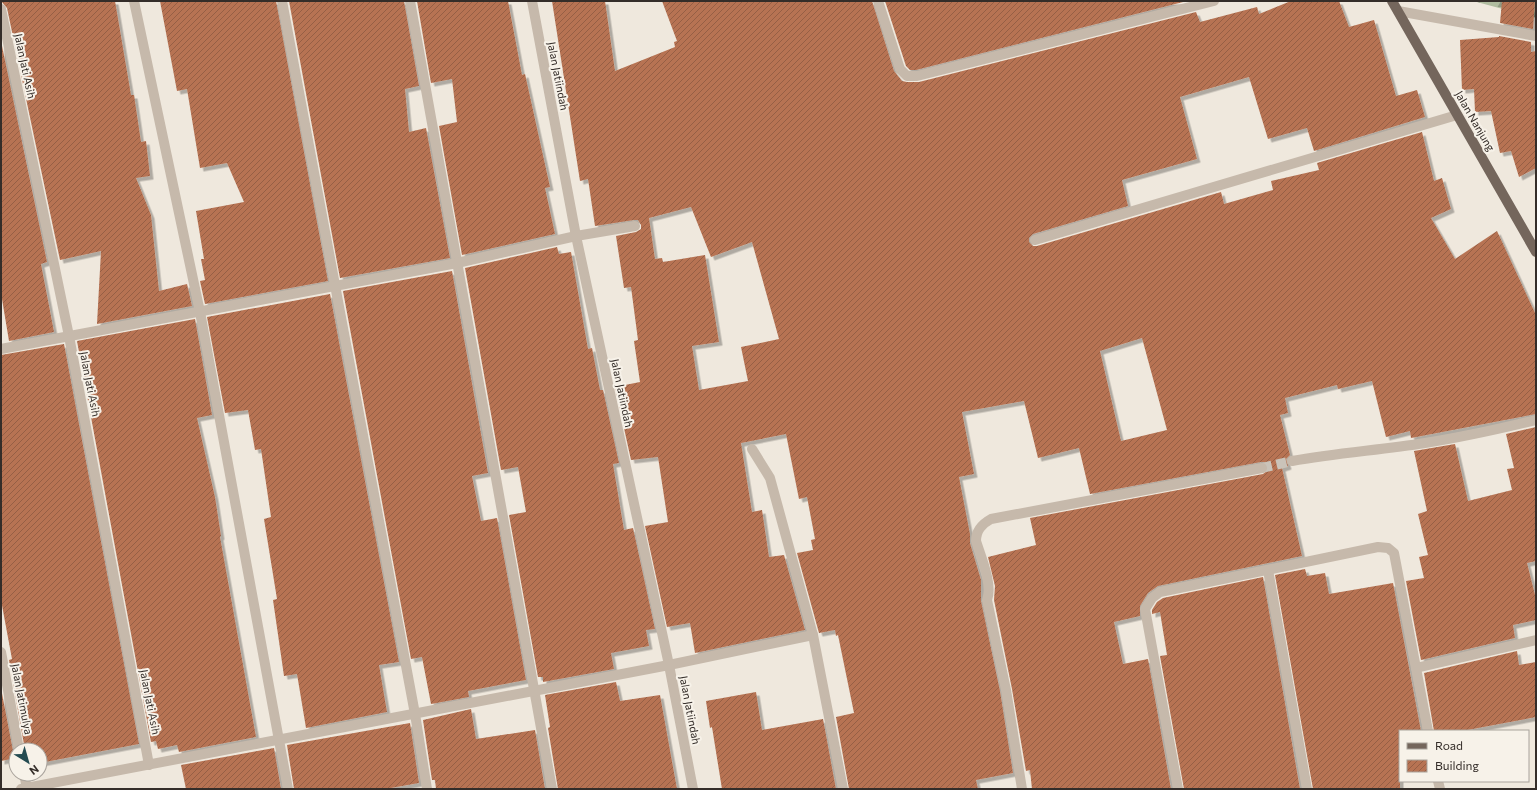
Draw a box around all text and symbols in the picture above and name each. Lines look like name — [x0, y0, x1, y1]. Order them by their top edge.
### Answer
street label: Jalan Jati Asih — [11, 32, 39, 100]
street label: Jalan Jatiindah — [544, 40, 572, 112]
street label: Jalan Nanjung — [1452, 88, 1498, 154]
street label: Jalan Jati Asih — [77, 350, 103, 418]
street label: Jalan Jatiindah — [608, 357, 636, 429]
street label: Jalan Jatimulya — [8, 662, 36, 736]
street label: Jalan Jati Asih — [137, 668, 163, 736]
street label: Jalan Jatiindah — [676, 674, 704, 746]
legend — [1399, 730, 1529, 782]
text: Road — [1435, 738, 1463, 752]
north arrow — [8, 742, 48, 782]
text: Building — [1435, 758, 1479, 772]
text: N — [27, 763, 42, 778]

